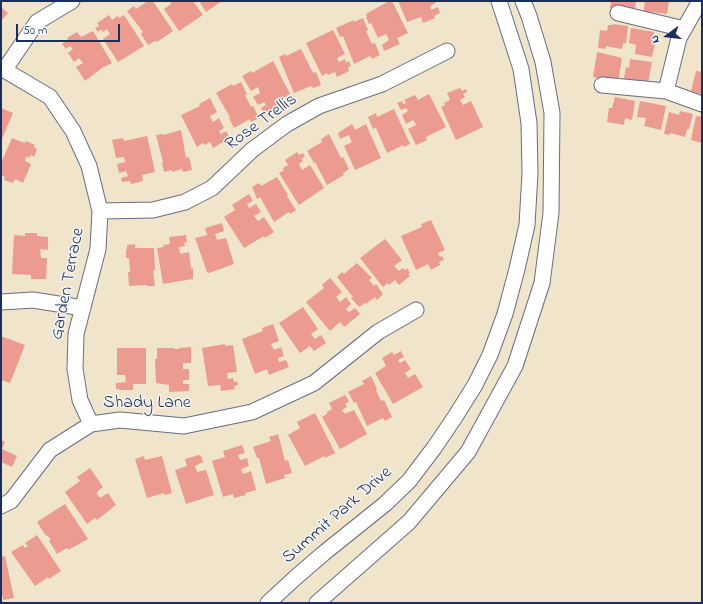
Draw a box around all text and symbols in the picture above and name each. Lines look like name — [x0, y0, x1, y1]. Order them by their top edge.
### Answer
scale bar — [18, 16, 122, 42]
north arrow — [647, 16, 687, 56]
text: 50 m — [23, 22, 47, 40]
text: N — [647, 33, 664, 45]
street label: Rose Trellis — [222, 90, 302, 156]
street label: Garden Terrace — [48, 226, 90, 342]
street label: Shady Lane — [103, 393, 191, 415]
street label: Summit Park Drive — [279, 463, 397, 569]

